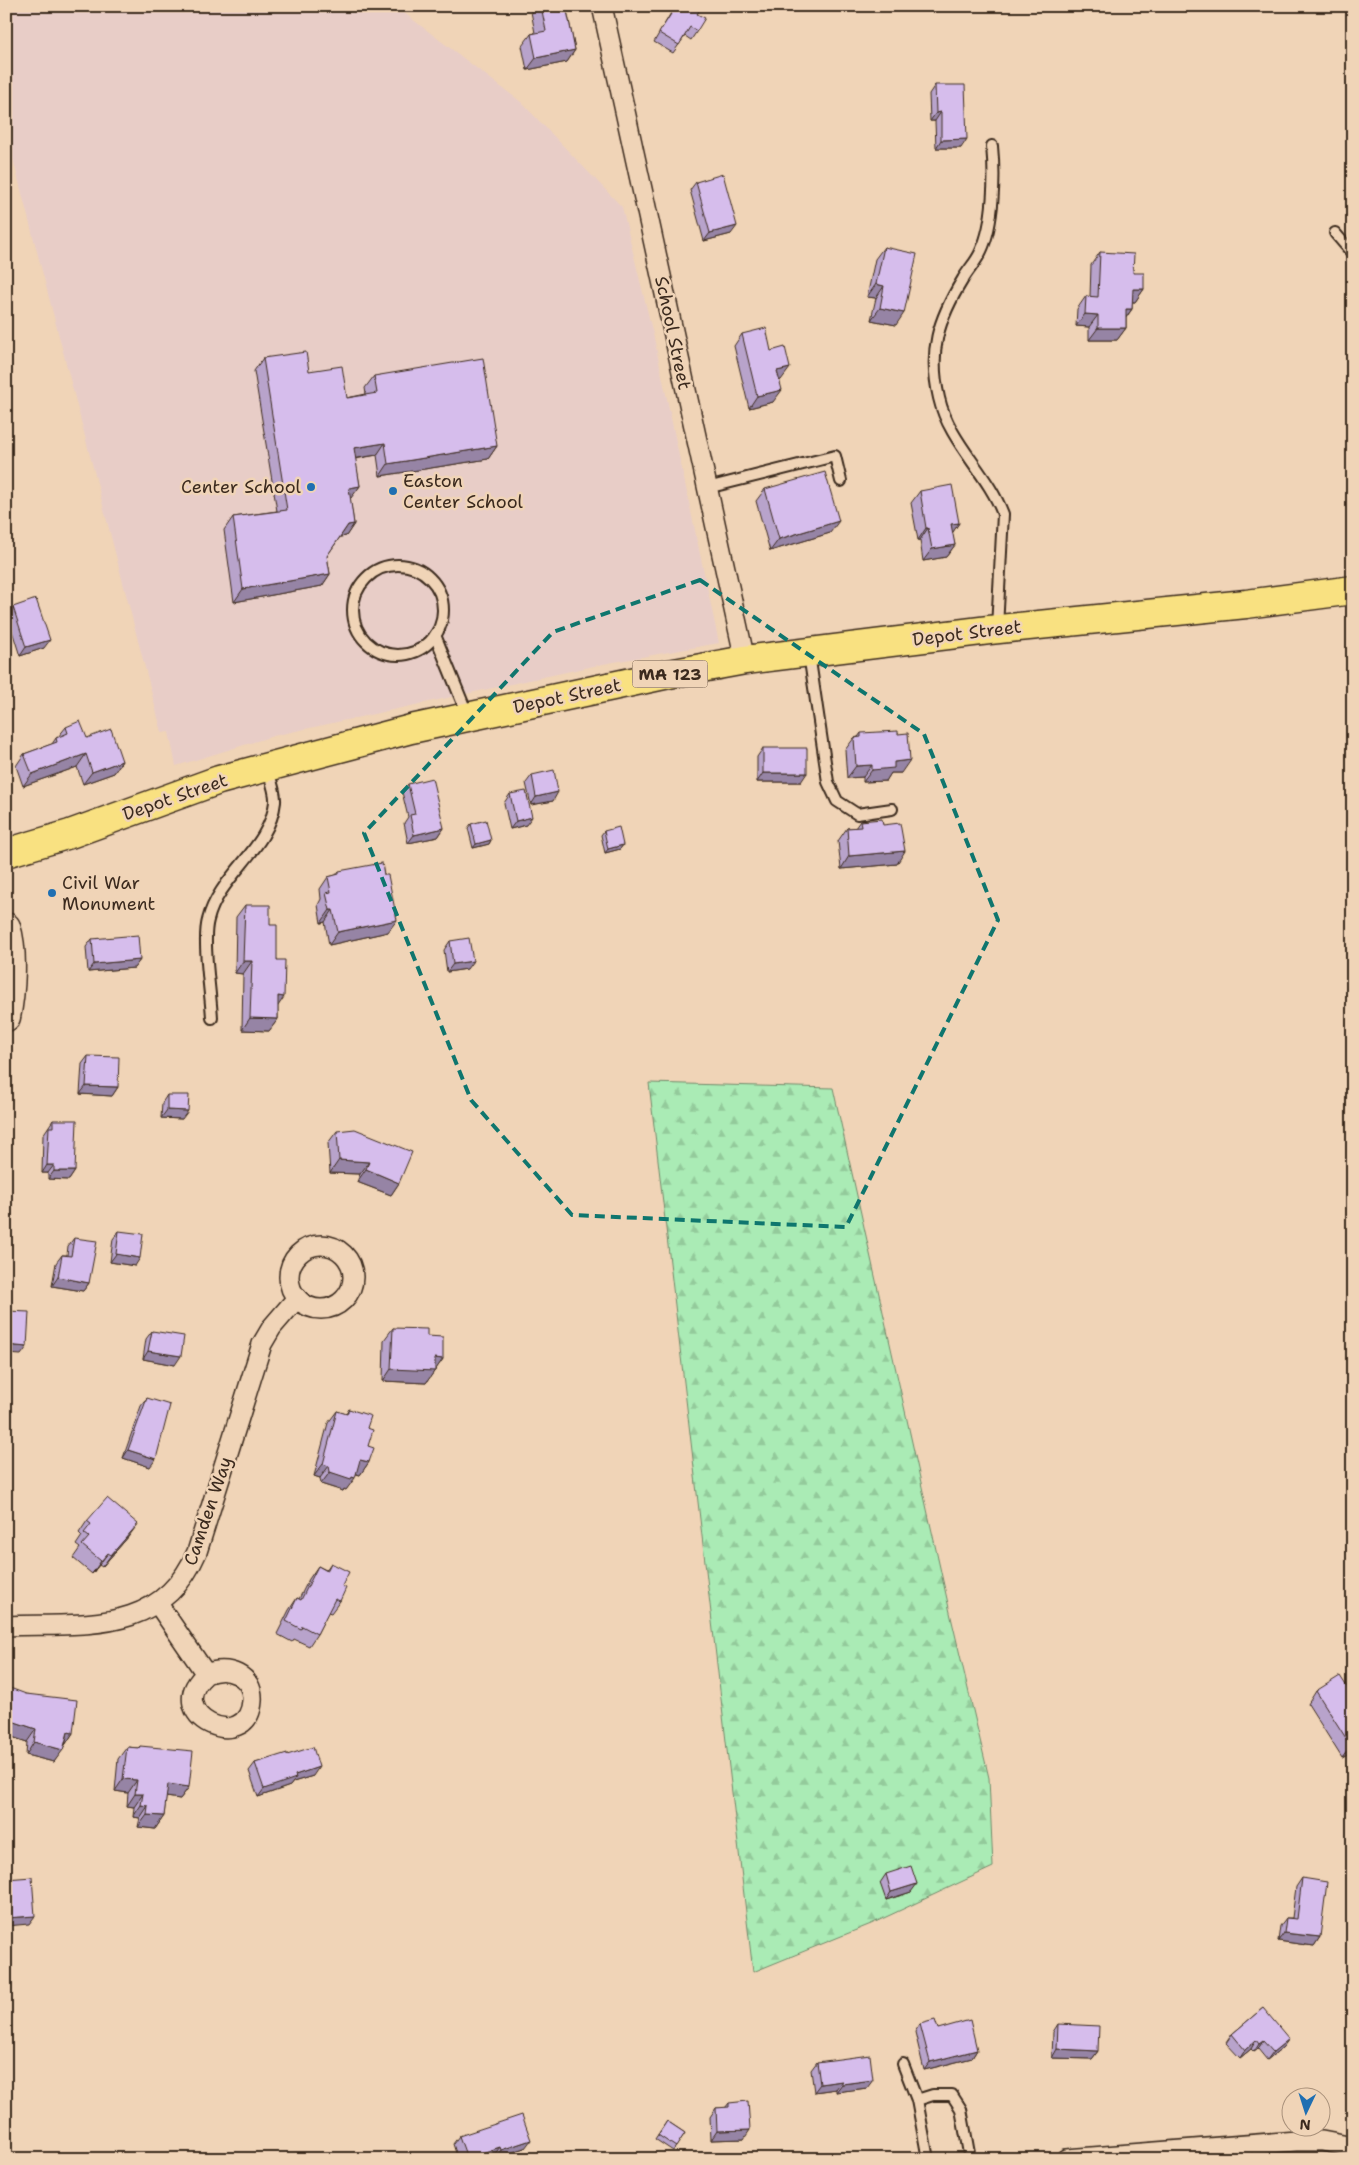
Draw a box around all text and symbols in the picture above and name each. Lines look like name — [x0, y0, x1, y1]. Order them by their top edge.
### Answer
street label: School Street — [649, 274, 697, 392]
place label: Easton Center School — [403, 469, 524, 514]
place label: Center School — [181, 475, 302, 499]
marker: Center School — [305, 481, 317, 493]
marker: Easton Center School — [387, 485, 399, 497]
street label: Depot Street — [911, 614, 1023, 652]
road number: MA 123 — [632, 661, 708, 688]
street label: Depot Street — [511, 673, 623, 719]
street label: Depot Street — [119, 768, 231, 826]
place label: Civil War Monument — [62, 871, 156, 916]
marker: Civil War Monument — [46, 887, 58, 899]
street label: Camden Way — [178, 1453, 238, 1569]
north arrow — [1282, 2088, 1332, 2138]
text: N — [1299, 2116, 1311, 2134]

